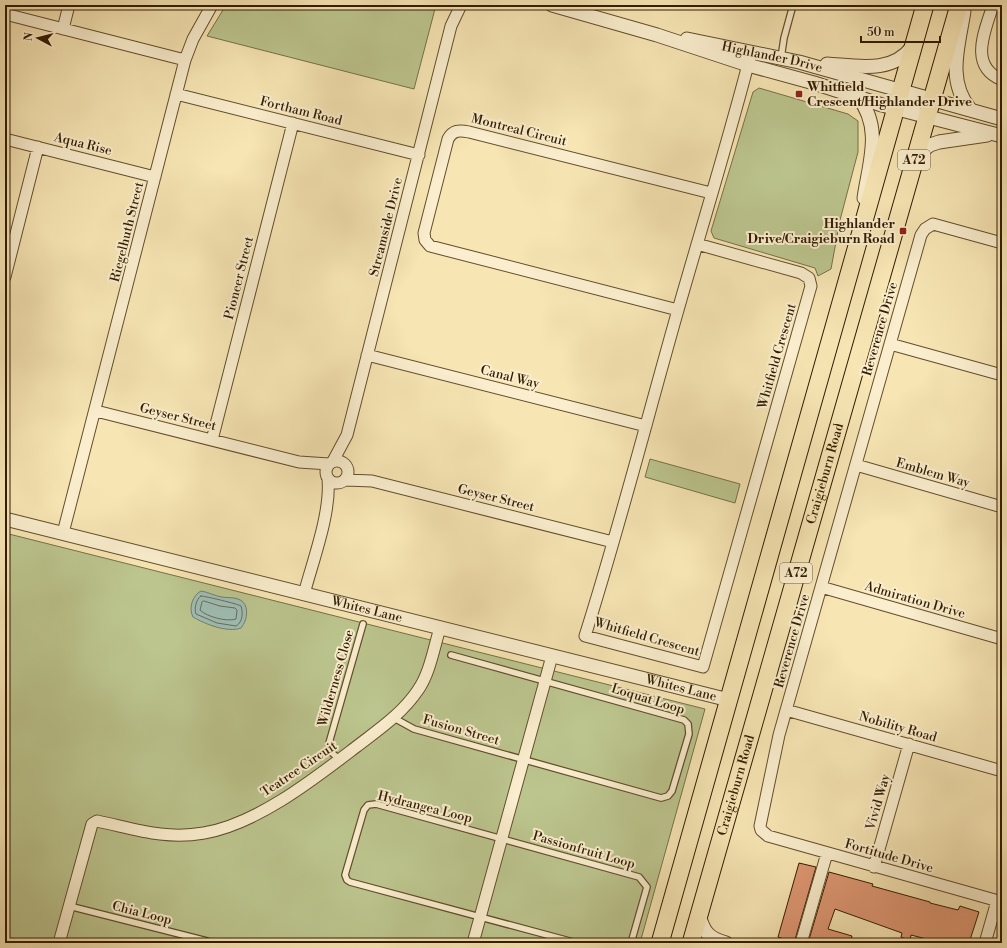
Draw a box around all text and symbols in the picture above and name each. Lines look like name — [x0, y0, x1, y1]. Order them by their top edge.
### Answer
north arrow — [18, 18, 58, 58]
scale bar — [861, 18, 940, 44]
text: 50 m — [867, 25, 895, 40]
text: N — [22, 31, 37, 42]
street label: Highlander Drive — [720, 38, 825, 76]
place label: Whitfield Crescent/Highlander Drive — [806, 79, 972, 110]
marker: Whitfield Crescent/Highlander Drive — [794, 89, 804, 99]
street label: Fortham Road — [258, 93, 344, 129]
street label: Montreal Circuit — [470, 110, 569, 150]
street label: Aqua Rise — [51, 129, 114, 159]
road number: A72 — [898, 150, 930, 170]
street label: Streamside Drive — [366, 175, 406, 278]
street label: Riegelhuth Street — [107, 180, 147, 284]
place label: Highlander Drive/Craigieburn Road — [747, 216, 895, 247]
marker: Highlander Drive/Craigieburn Road — [898, 226, 908, 236]
street label: Pioneer Street — [221, 234, 257, 321]
street label: Reverence Drive — [859, 280, 901, 378]
street label: Whitfield Crescent — [754, 301, 800, 412]
street label: Canal Way — [479, 362, 542, 392]
street label: Geyser Street — [138, 400, 218, 434]
street label: Craigieburn Road — [803, 421, 847, 526]
street label: Emblem Way — [894, 455, 972, 491]
street label: Geyser Street — [456, 481, 536, 515]
road number: A72 — [780, 563, 812, 583]
street label: Admiration Drive — [862, 578, 967, 622]
street label: Reverence Drive — [771, 592, 813, 690]
street label: Whites Lane — [329, 593, 404, 626]
street label: Whitfield Crescent — [591, 614, 702, 660]
street label: Wilderness Close — [314, 627, 358, 729]
street label: Whites Lane — [643, 671, 719, 705]
street label: Loquat Loop — [609, 680, 687, 718]
street label: Nobility Road — [857, 708, 939, 746]
street label: Fusion Street — [421, 711, 501, 749]
street label: Craigieburn Road — [714, 732, 758, 838]
street label: Teatree Circuit — [258, 737, 340, 800]
street label: Vivid Way — [862, 772, 894, 833]
street label: Hydrangea Loop — [376, 788, 474, 826]
street label: Passionfruit Loop — [531, 828, 637, 872]
street label: Fortitude Drive — [843, 836, 936, 876]
street label: Chia Loop — [110, 898, 174, 928]

